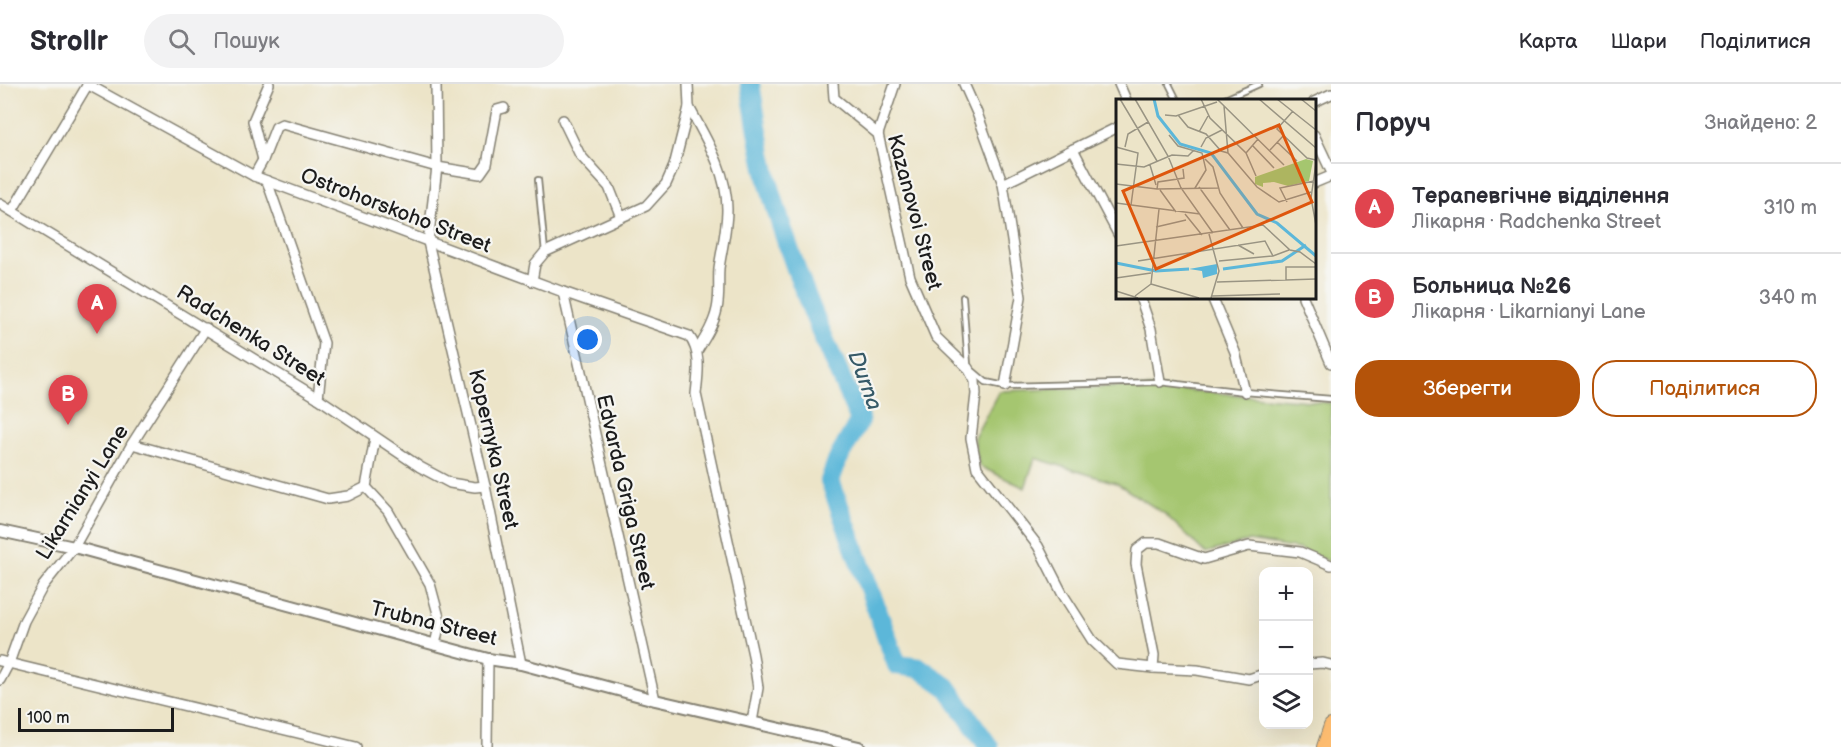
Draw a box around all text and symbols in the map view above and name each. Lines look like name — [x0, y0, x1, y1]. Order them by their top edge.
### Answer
search box — [144, 14, 564, 68]
text: Strollr — [30, 25, 108, 58]
icon: search — [165, 25, 198, 58]
text: Пошук — [213, 28, 280, 55]
text: Карта — [1518, 29, 1578, 54]
text: Шари — [1611, 29, 1667, 54]
text: Поділитися — [1700, 29, 1811, 54]
inset map — [1116, 99, 1316, 298]
text: Поруч — [1355, 108, 1431, 139]
text: Знайдено: 2 — [1704, 111, 1817, 135]
street label: Kazanovoi Street — [882, 132, 947, 293]
street label: Ostrohorskoho Street — [297, 163, 495, 258]
text: Терапевгічне відділення — [1412, 183, 1669, 210]
text: A — [1368, 196, 1381, 220]
text: 310 m — [1763, 196, 1817, 220]
text: Лікарня · Radchenka Street — [1412, 210, 1661, 234]
text: Больница №26 — [1412, 273, 1571, 300]
street label: Radchenka Street — [172, 280, 330, 392]
pin: A — [78, 284, 116, 334]
text: B — [1367, 286, 1382, 310]
text: 340 m — [1759, 286, 1817, 310]
text: Лікарня · Likarnianyi Lane — [1412, 300, 1646, 324]
your location — [573, 325, 602, 354]
water label: Durna — [841, 347, 888, 414]
button: Зберегти — [1355, 360, 1580, 417]
button: Поділитися — [1592, 360, 1817, 417]
street label: Kopernyka Street — [463, 367, 524, 532]
pin: B — [48, 376, 88, 425]
street label: Edvarda Griga Street — [591, 392, 660, 593]
street label: Likarnianyi Lane — [31, 420, 134, 564]
map controls — [1259, 567, 1313, 729]
button: + — [1259, 567, 1313, 621]
street label: Trubna Street — [368, 596, 500, 651]
button: − — [1259, 621, 1313, 675]
button: layers — [1259, 675, 1313, 729]
scale bar — [18, 705, 174, 732]
text: 100 m — [27, 709, 70, 728]

